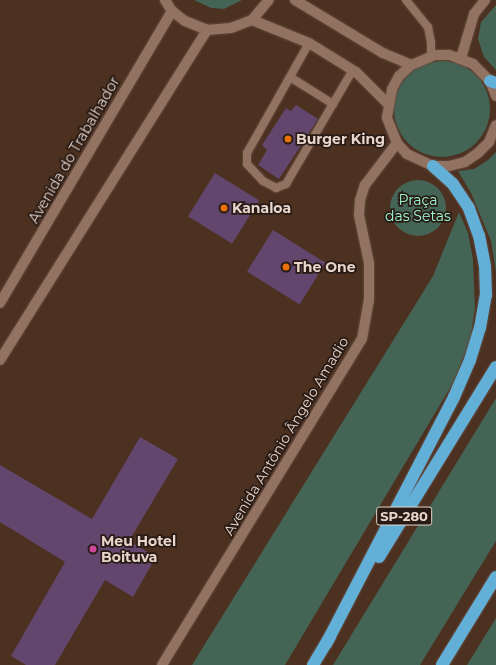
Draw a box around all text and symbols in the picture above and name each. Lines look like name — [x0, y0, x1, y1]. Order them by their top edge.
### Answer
street label: Avenida do Trabalhador — [25, 74, 123, 226]
place label: Burger King — [296, 131, 385, 147]
marker: Burger King — [283, 134, 293, 144]
park label: Praça das Setas — [385, 192, 451, 224]
place label: Kanaloa — [232, 200, 291, 216]
marker: Kanaloa — [219, 203, 229, 213]
place label: The One — [294, 259, 356, 275]
marker: The One — [281, 262, 291, 272]
street label: Avenida Antônio Ângelo Amadio — [220, 334, 352, 538]
road number: SP-280 — [376, 505, 432, 527]
place label: Meu Hotel Boituva — [101, 533, 176, 566]
marker: Meu Hotel Boituva — [88, 544, 98, 554]

